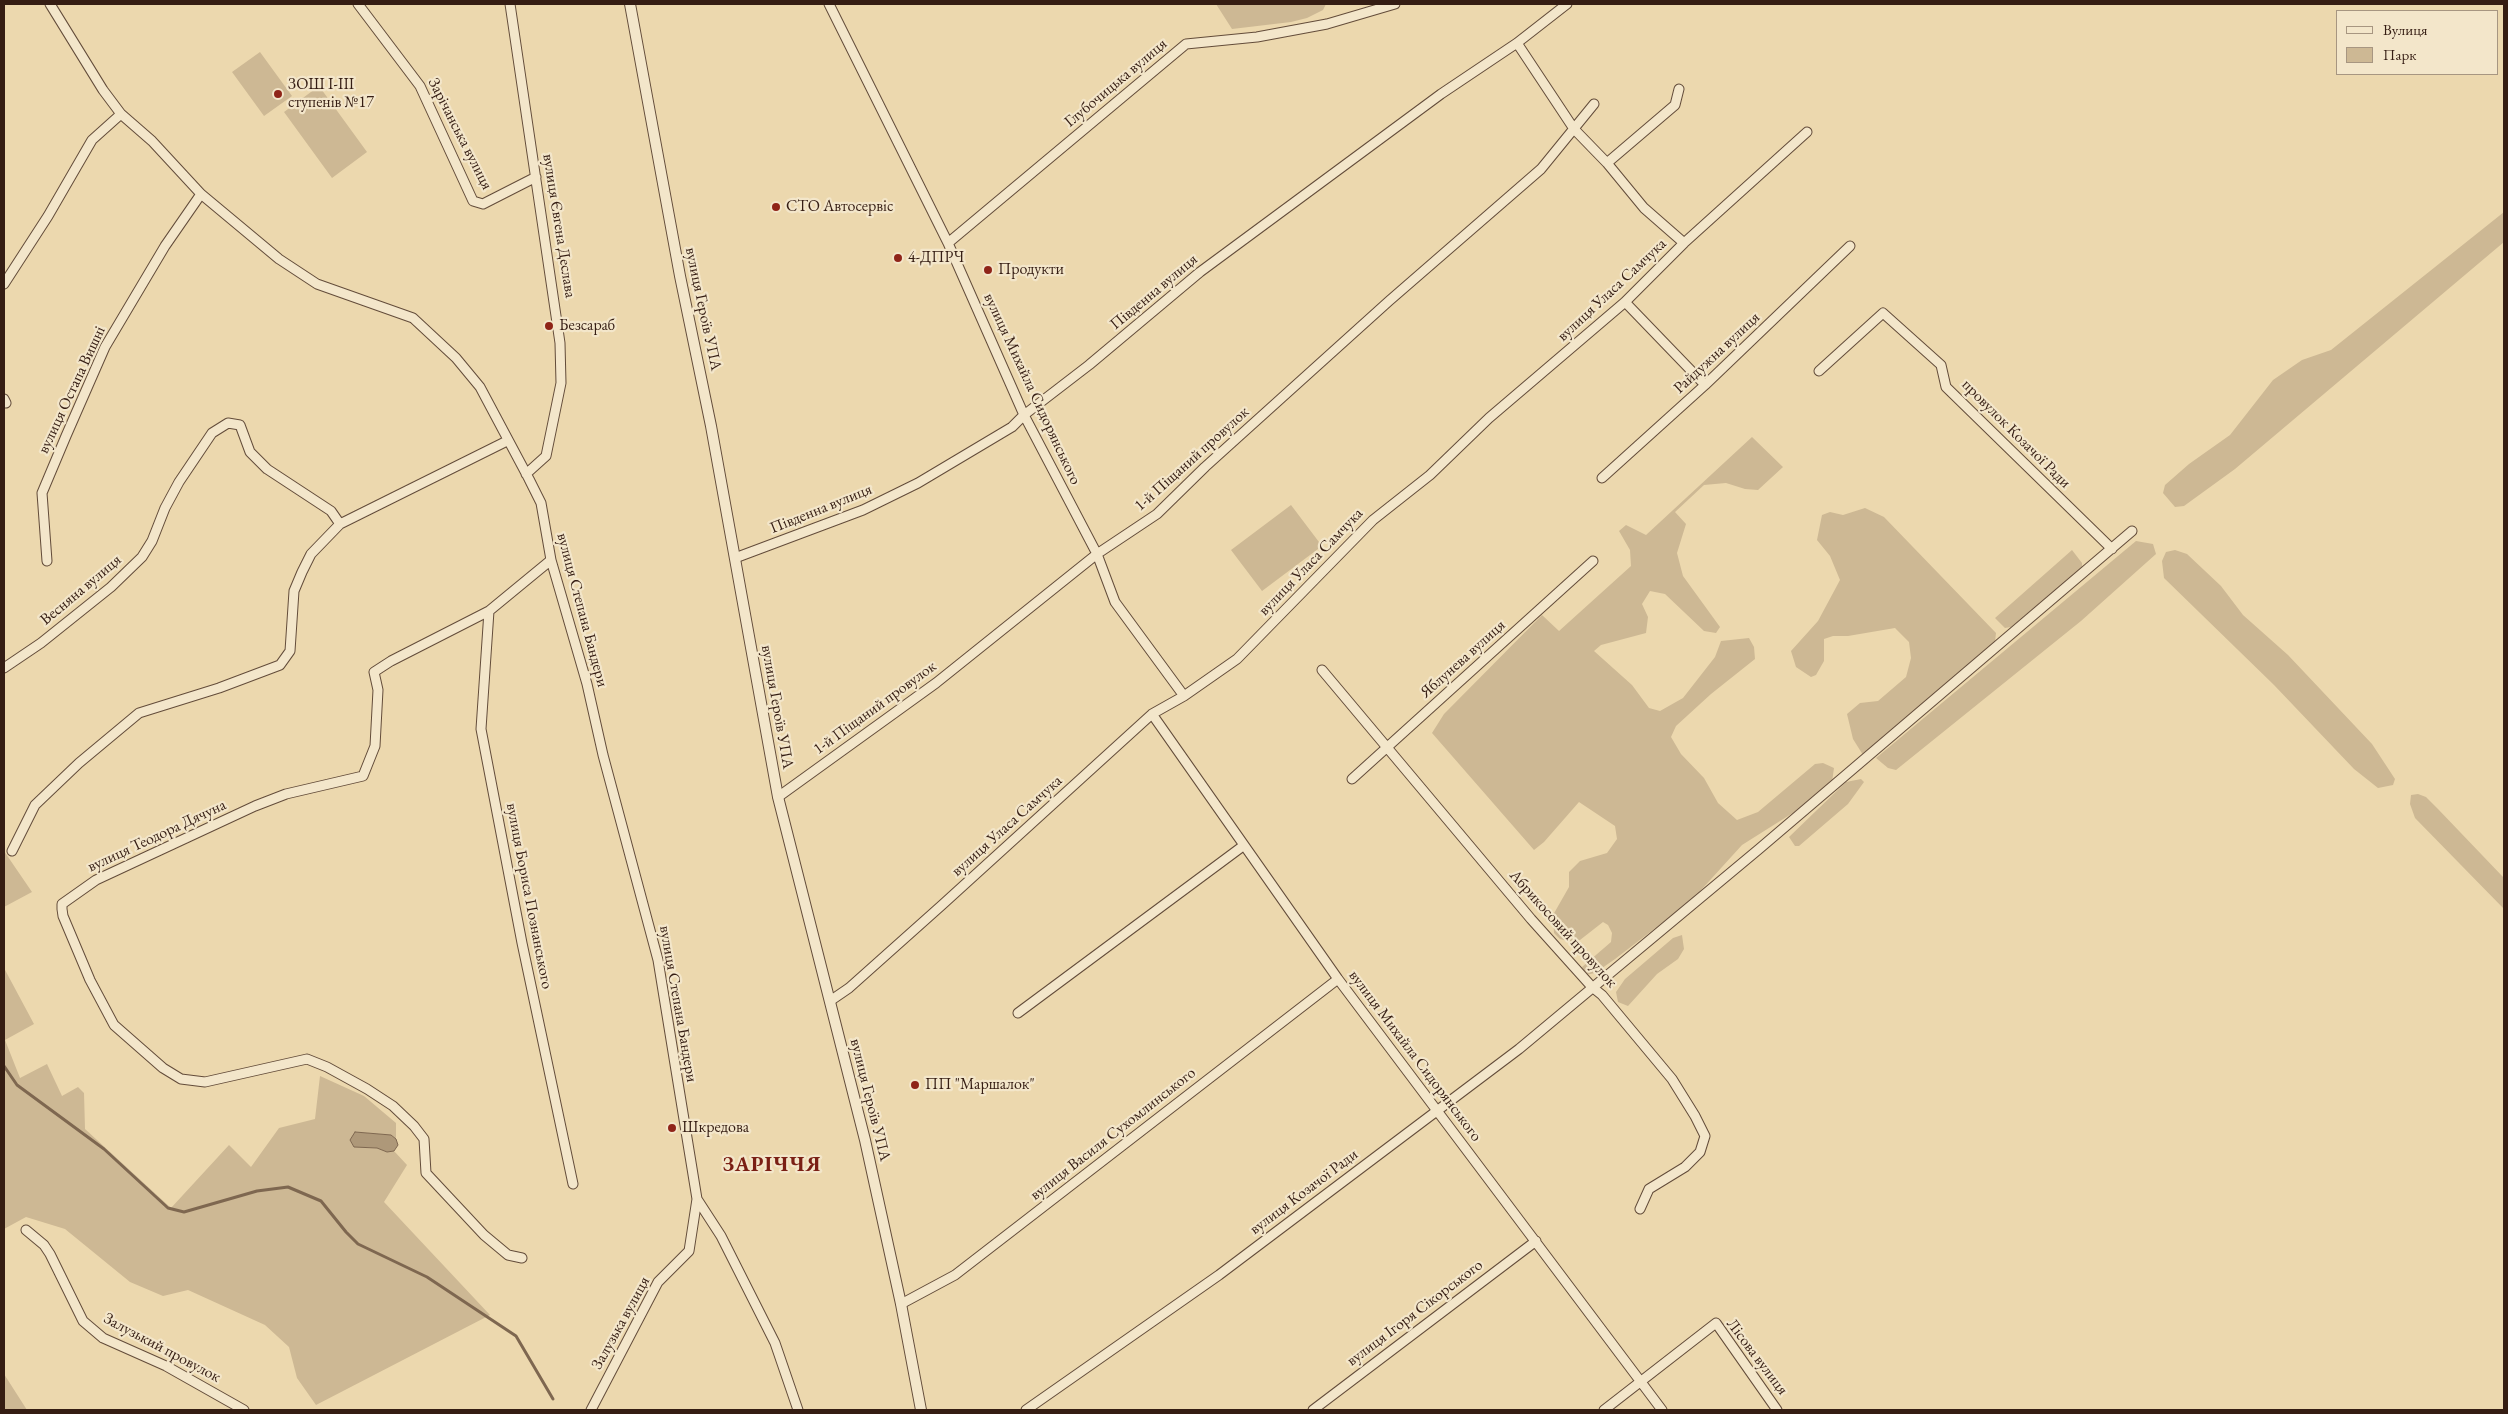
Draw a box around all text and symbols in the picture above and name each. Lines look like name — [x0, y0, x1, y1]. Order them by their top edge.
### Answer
legend — [2336, 10, 2498, 75]
text: Вулиця — [2383, 20, 2428, 39]
street label: Глубочицька вулиця — [1061, 35, 1171, 131]
text: Парк — [2383, 45, 2416, 64]
place label: ЗОШ І-ІІІ ступенів №17 — [288, 75, 374, 113]
street label: Зарічанська вулиця — [424, 75, 496, 193]
marker: ЗОШ І-ІІІ ступенів №17 — [272, 88, 284, 100]
street label: вулиця Євгена Деслава — [538, 153, 580, 299]
place label: СТО Автосервіс — [786, 197, 893, 217]
marker: СТО Автосервіс — [770, 201, 782, 213]
street label: вулиця Уласа Самчука — [1553, 235, 1671, 345]
street label: вулиця Героїв УПА — [681, 246, 725, 372]
place label: 4-ДПРЧ — [908, 248, 964, 268]
street label: Південна вулиця — [1106, 250, 1202, 334]
marker: 4-ДПРЧ — [892, 252, 904, 264]
place label: Продукти — [998, 260, 1064, 280]
marker: Продукти — [982, 264, 994, 276]
street label: вулиця Михайла Сидорянського — [979, 290, 1085, 488]
street label: Райдужна вулиця — [1670, 308, 1764, 398]
place label: Безсараб — [559, 316, 615, 336]
marker: Безсараб — [543, 320, 555, 332]
street label: вулиця Остапа Вишні — [34, 323, 110, 457]
street label: провулок Козачої Ради — [1957, 375, 2075, 493]
street label: 1-й Піщаний провулок — [1131, 403, 1253, 515]
street label: Південна вулиця — [767, 480, 875, 538]
street label: вулиця Уласа Самчука — [1255, 504, 1367, 620]
street label: вулиця Степана Бандери — [552, 531, 612, 689]
street label: Весняна вулиця — [37, 551, 125, 629]
street label: Яблунева вулиця — [1416, 616, 1510, 702]
street label: вулиця Героїв УПА — [757, 643, 797, 771]
street label: 1-й Піщаний провулок — [810, 657, 940, 759]
street label: вулиця Уласа Самчука — [948, 771, 1066, 881]
street label: вулиця Теодора Дячуна — [85, 795, 229, 877]
street label: вулиця Бориса Познанського — [502, 801, 556, 991]
street label: Абрикосовий провулок — [1505, 866, 1621, 992]
street label: вулиця Степана Бандери — [655, 924, 701, 1084]
street label: вулиця Михайла Сидорянського — [1344, 967, 1486, 1145]
street label: вулиця Героїв УПА — [845, 1037, 895, 1163]
street label: вулиця Василя Сухомлинського — [1026, 1063, 1200, 1205]
place label: ПП "Маршалок" — [925, 1075, 1035, 1095]
marker: ПП "Маршалок" — [909, 1079, 921, 1091]
place label: Шкредова — [682, 1118, 749, 1138]
marker: Шкредова — [666, 1122, 678, 1134]
street label: вулиця Козачої Ради — [1246, 1145, 1362, 1239]
district label: ЗАРІЧЧЯ — [722, 1152, 822, 1178]
street label: вулиця Ігоря Сікорського — [1343, 1256, 1487, 1370]
street label: Залузька вулиця — [588, 1273, 654, 1373]
street label: Залузький провулок — [100, 1309, 224, 1387]
street label: Лісова вулиця — [1722, 1315, 1792, 1399]

